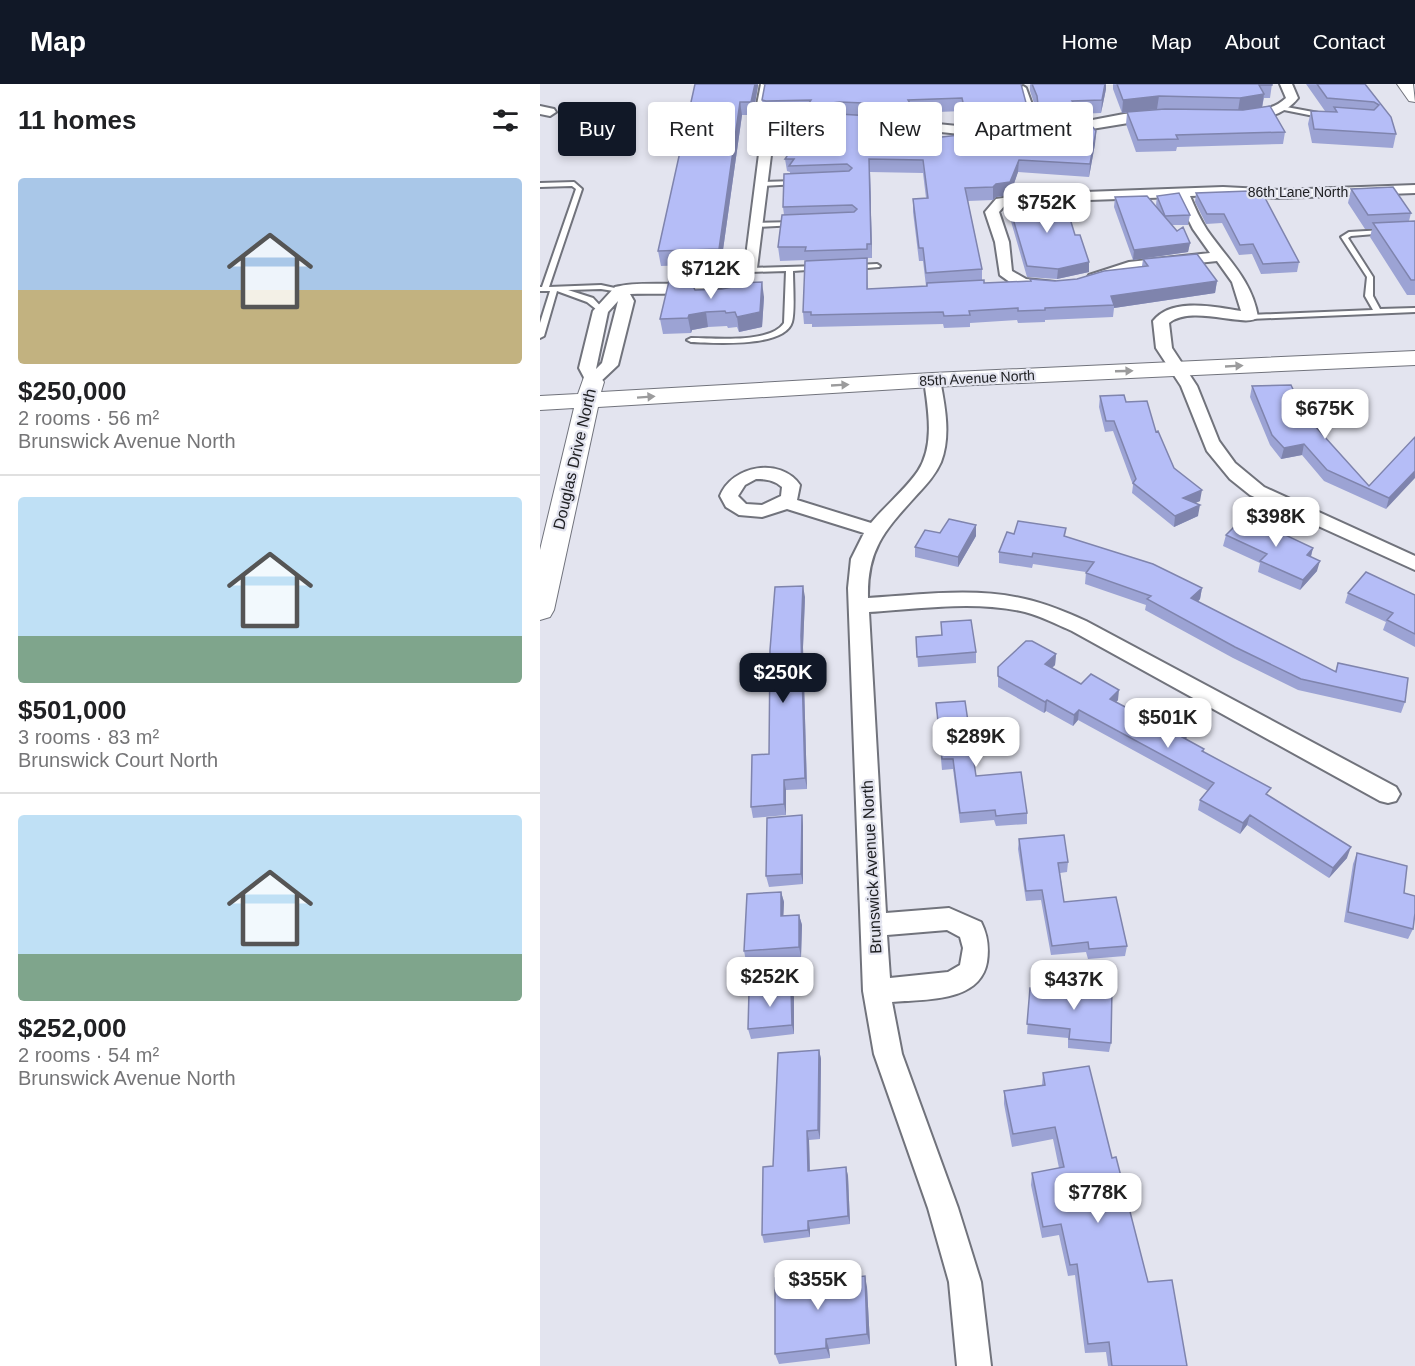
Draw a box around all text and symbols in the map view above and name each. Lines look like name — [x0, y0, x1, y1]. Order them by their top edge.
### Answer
text: Map — [30, 26, 86, 57]
text: Home — [1062, 30, 1118, 53]
text: Map — [1151, 30, 1192, 53]
text: About — [1225, 30, 1280, 53]
text: Contact — [1313, 30, 1385, 53]
chip: Buy — [558, 102, 636, 156]
chip: Rent — [648, 102, 735, 156]
chip: Filters — [747, 102, 846, 156]
chip: New — [858, 102, 942, 156]
chip: Apartment — [954, 102, 1093, 156]
icon: filters — [489, 104, 522, 137]
text: 11 homes — [18, 105, 137, 135]
pin: $752K — [1005, 183, 1089, 234]
street label: 86th Lane North — [1248, 184, 1348, 200]
text: $752K — [1018, 191, 1076, 213]
icon: home — [216, 217, 324, 325]
pin: $712K — [669, 249, 753, 300]
text: $712K — [682, 257, 740, 279]
one-way arrow — [1225, 361, 1244, 371]
one-way arrow — [1115, 366, 1134, 375]
street label: 85th Avenue North — [919, 367, 1035, 389]
text: $250,000 — [18, 376, 126, 406]
one-way arrow — [831, 380, 850, 389]
street label: Douglas Drive North — [550, 387, 599, 531]
pin: $675K — [1283, 389, 1367, 440]
one-way arrow — [636, 392, 655, 401]
text: $675K — [1296, 397, 1354, 419]
text: 2 rooms · 56 m² — [18, 407, 159, 429]
text: Brunswick Avenue North — [18, 430, 236, 452]
pin: $398K — [1234, 497, 1318, 548]
text: $398K — [1247, 505, 1305, 527]
icon: home — [216, 536, 324, 644]
pin: $250K — [741, 653, 825, 704]
text: $250K — [754, 661, 812, 683]
text: $501,000 — [18, 695, 126, 725]
pin: $501K — [1126, 698, 1210, 749]
text: $501K — [1139, 706, 1197, 728]
pin: $289K — [934, 717, 1018, 768]
text: $289K — [947, 725, 1005, 747]
text: 3 rooms · 83 m² — [18, 726, 159, 748]
text: Brunswick Court North — [18, 749, 218, 771]
street label: Brunswick Avenue North — [858, 780, 885, 954]
icon: home — [216, 854, 324, 962]
pin: $252K — [728, 957, 812, 1008]
pin: $437K — [1032, 960, 1116, 1011]
text: $252K — [741, 965, 799, 987]
text: $437K — [1045, 968, 1103, 990]
text: $252,000 — [18, 1013, 126, 1043]
text: 2 rooms · 54 m² — [18, 1044, 159, 1066]
text: Brunswick Avenue North — [18, 1067, 236, 1089]
pin: $778K — [1056, 1173, 1140, 1224]
text: $778K — [1069, 1181, 1127, 1203]
pin: $355K — [776, 1260, 860, 1311]
text: $355K — [789, 1268, 847, 1290]

